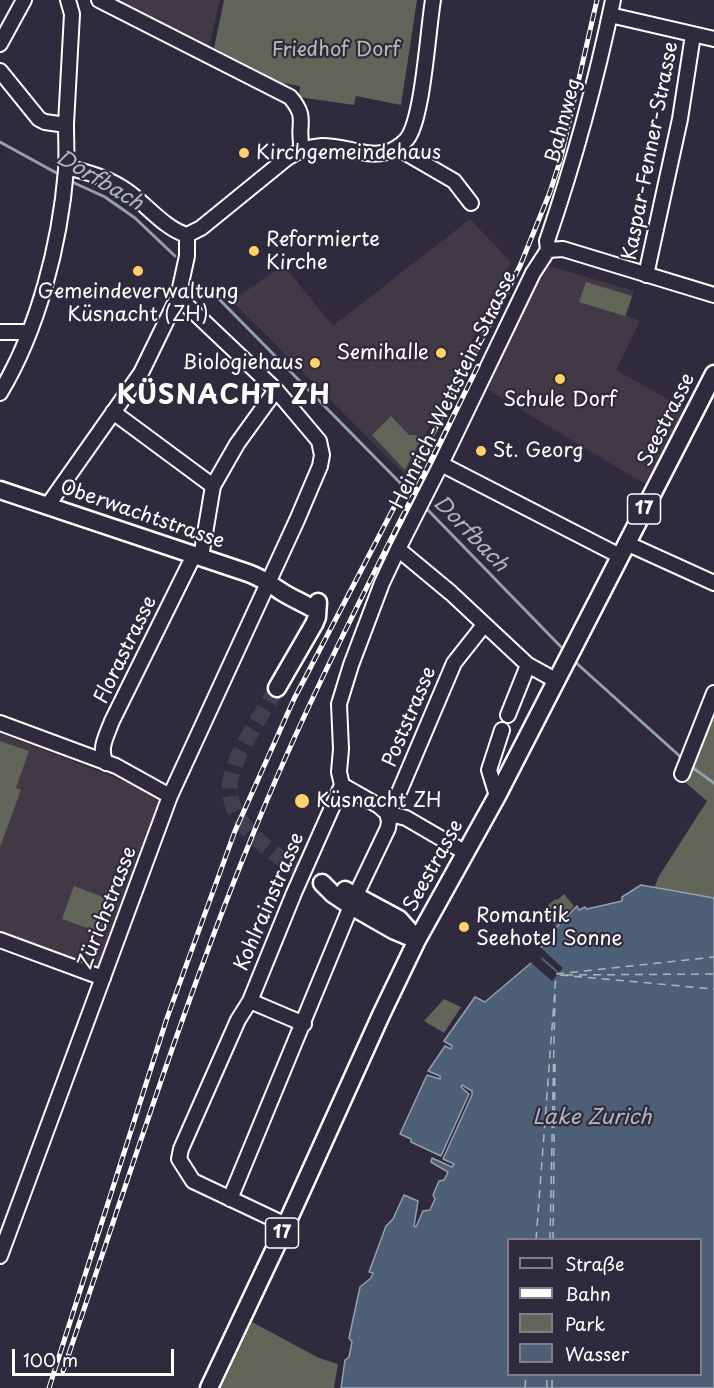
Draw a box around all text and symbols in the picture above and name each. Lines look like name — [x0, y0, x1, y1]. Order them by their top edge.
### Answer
park label: Friedhof Dorf — [272, 38, 400, 62]
street label: Kaspar-Fenner-Strasse — [618, 40, 684, 262]
street label: Bahnweg — [541, 76, 587, 166]
place label: Kirchgemeindehaus — [256, 141, 441, 165]
water label: Dorfbach — [51, 145, 147, 217]
marker: Kirchgemeindehaus — [237, 146, 251, 160]
place label: Reformierte Kirche — [266, 228, 380, 275]
marker: Reformierte Kirche — [247, 244, 261, 258]
marker: Gemeindeverwaltung Küsnacht (ZH) — [131, 264, 145, 278]
street label: Heinrich-Wettstein-Strasse — [386, 267, 522, 513]
place label: Gemeindeverwaltung Küsnacht (ZH) — [37, 280, 239, 327]
place label: Semihalle — [337, 341, 429, 365]
marker: Semihalle — [434, 346, 448, 360]
place label: Biologiehaus — [182, 351, 303, 375]
marker: Biologiehaus — [308, 356, 322, 370]
street label: Seestrasse — [633, 369, 701, 471]
marker: Schule Dorf — [553, 372, 567, 386]
district label: KÜSNACHT ZH — [115, 381, 333, 413]
place label: Schule Dorf — [503, 388, 617, 412]
place label: St. Georg — [493, 439, 584, 463]
marker: St. Georg — [474, 444, 488, 458]
street label: Oberwachtstrasse — [57, 476, 227, 554]
water label: Dorfbach — [427, 490, 513, 578]
road number: 17 — [628, 494, 660, 524]
street label: Florastrasse — [90, 592, 162, 708]
street label: Poststrasse — [378, 663, 442, 771]
place label: Küsnacht ZH — [316, 789, 442, 813]
marker: Küsnacht ZH — [293, 792, 311, 810]
street label: Seestrasse — [399, 816, 469, 916]
street label: Kohlrainstrasse — [230, 829, 310, 975]
street label: Zürichstrasse — [74, 843, 142, 973]
place label: Romantik Seehotel Sonne — [476, 904, 622, 951]
marker: Romantik Seehotel Sonne — [457, 920, 471, 934]
water label: Lake Zurich — [532, 1105, 652, 1131]
road number: 17 — [266, 1218, 298, 1248]
legend — [507, 1238, 702, 1376]
text: Straße — [565, 1250, 625, 1277]
text: Bahn — [565, 1280, 611, 1307]
text: Park — [565, 1310, 605, 1337]
scale bar — [15, 1337, 177, 1375]
text: Wasser — [565, 1340, 629, 1367]
text: 100 m — [23, 1346, 78, 1373]

